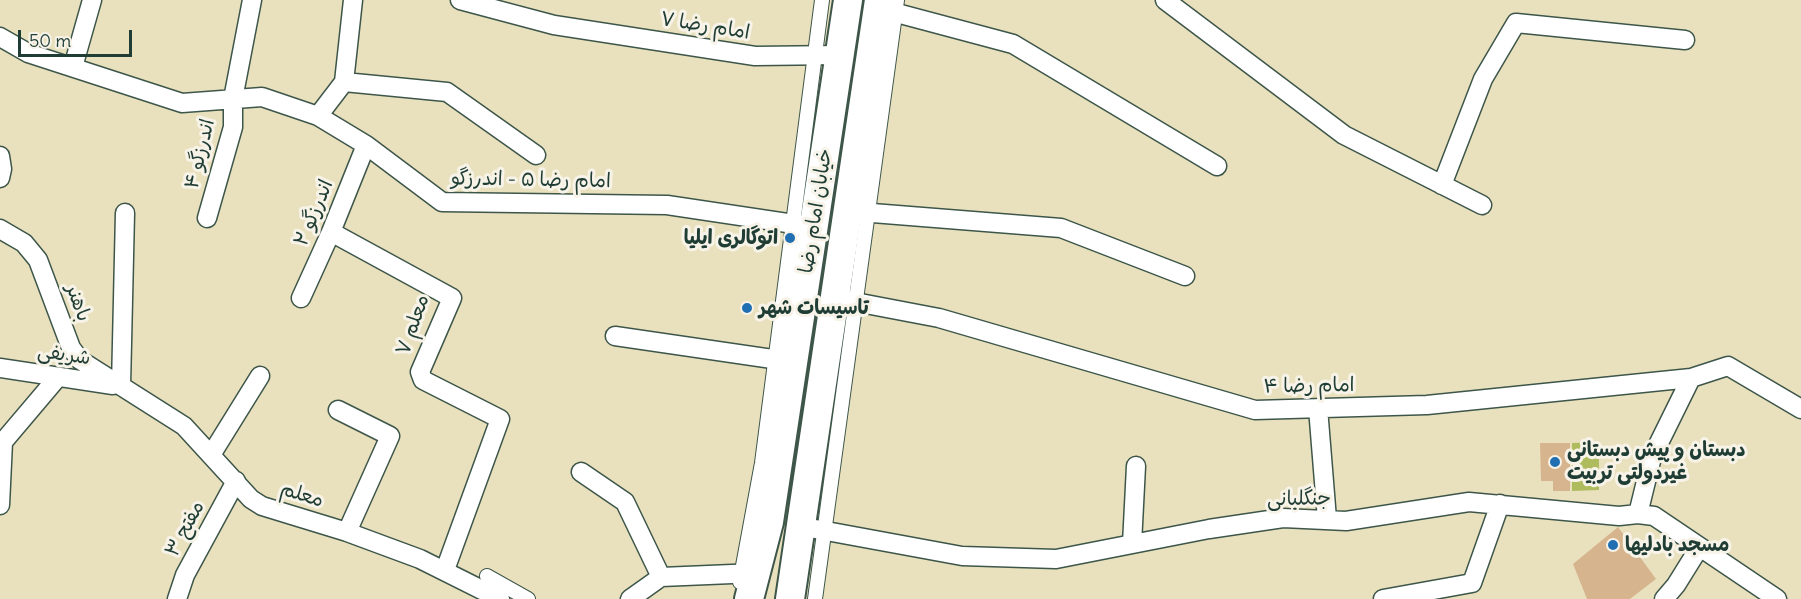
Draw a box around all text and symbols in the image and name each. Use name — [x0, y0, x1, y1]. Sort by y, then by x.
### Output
street label: امام رضا ۷ — [658, 7, 752, 45]
scale bar — [21, 18, 135, 56]
text: 50 m — [29, 29, 71, 52]
street label: اندرزگو ۴ — [180, 116, 220, 192]
street label: خیابان امام رضا — [794, 147, 838, 275]
street label: امام رضا ۵ - اندرزگو — [451, 167, 611, 193]
street label: اندرزگو ۲ — [289, 176, 339, 250]
place label: اتوگالری ایلیا — [684, 226, 778, 250]
marker: اتوگالری ایلیا — [783, 231, 797, 245]
street label: باهنر — [60, 281, 96, 325]
street label: معلم ۷ — [391, 291, 435, 359]
place label: تاسیسات شهر — [759, 296, 869, 320]
marker: تاسیسات شهر — [740, 301, 754, 315]
street label: شریفی — [36, 339, 92, 371]
street label: امام رضا ۴ — [1263, 373, 1355, 399]
place label: دبستان و پیش دبستانی غیردولتی تربیت — [1567, 438, 1746, 485]
marker: دبستان و پیش دبستانی غیردولتی تربیت — [1548, 455, 1562, 469]
street label: معلم — [277, 477, 327, 513]
street label: جنگلبانی — [1267, 486, 1331, 512]
street label: مفتح ۳ — [160, 497, 210, 561]
place label: مسجد بادلیها — [1625, 533, 1729, 557]
marker: مسجد بادلیها — [1606, 538, 1620, 552]

